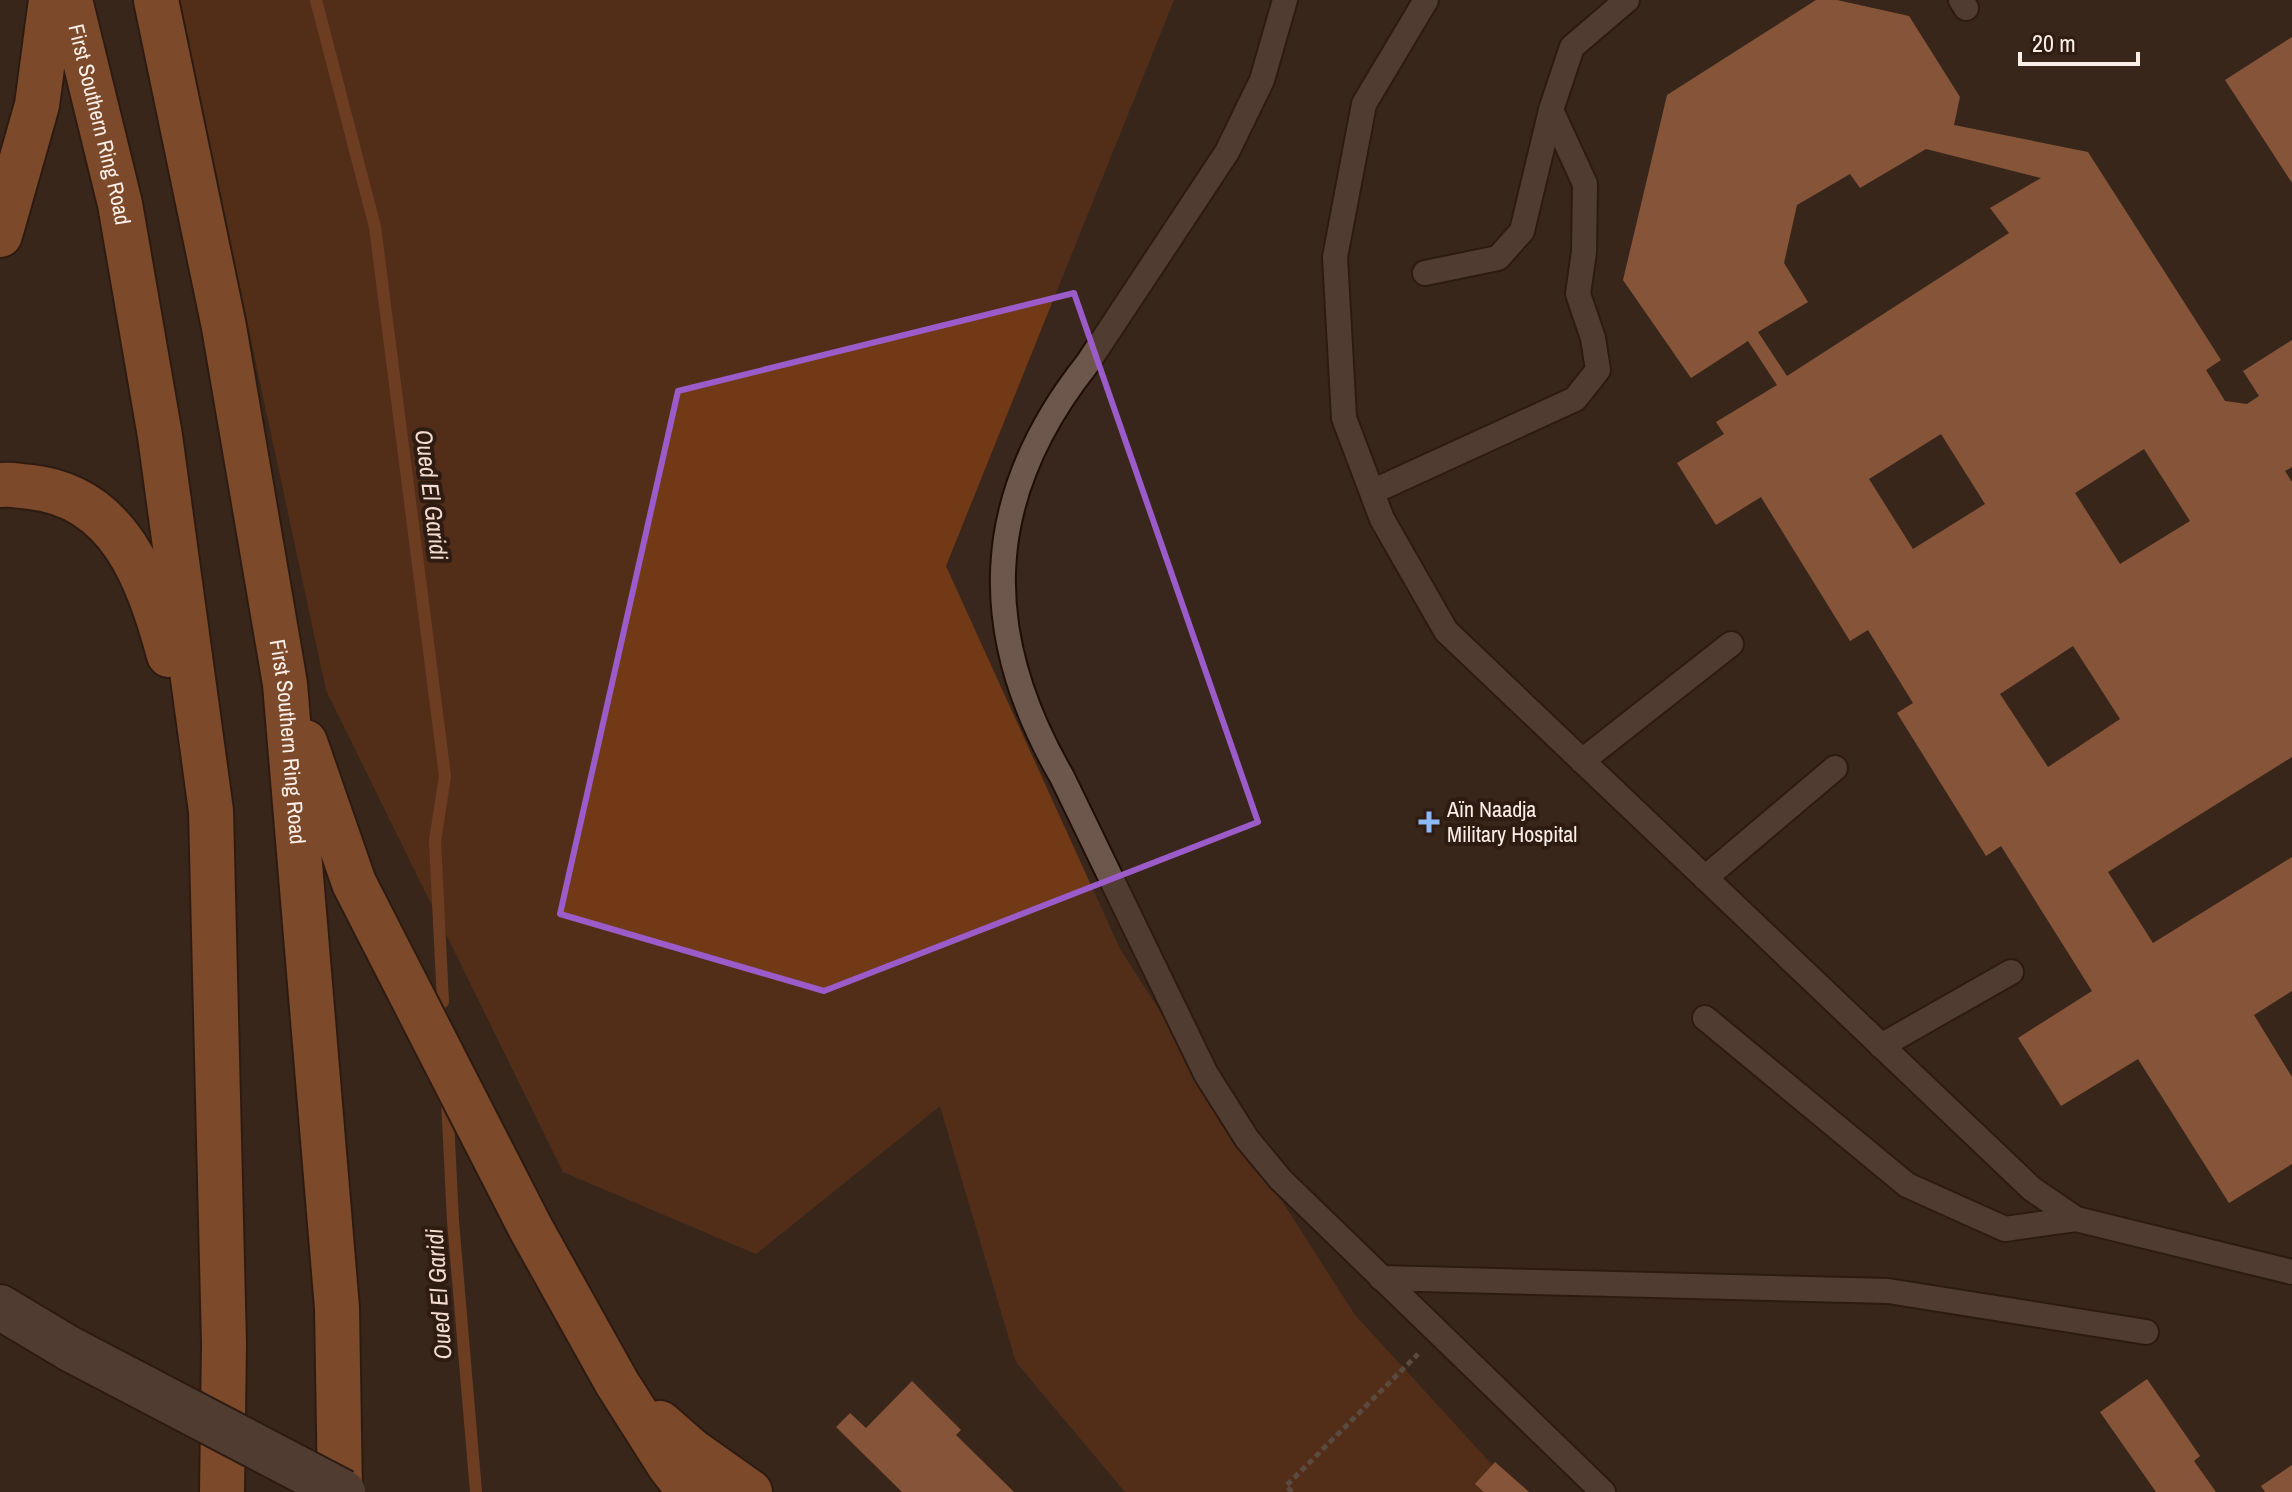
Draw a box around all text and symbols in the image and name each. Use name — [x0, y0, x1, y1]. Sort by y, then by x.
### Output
scale bar — [2020, 16, 2138, 66]
street label: First Southern Ring Road — [61, 21, 138, 227]
text: 20 m — [2032, 27, 2076, 59]
water label: Oued El Garidi — [408, 428, 456, 563]
street label: First Southern Ring Road — [263, 637, 313, 845]
place label: Aïn Naadja Military Hospital — [1446, 794, 1577, 849]
marker: Aïn Naadja Military Hospital — [1418, 811, 1440, 833]
water label: Oued El Garidi — [417, 1227, 459, 1361]

